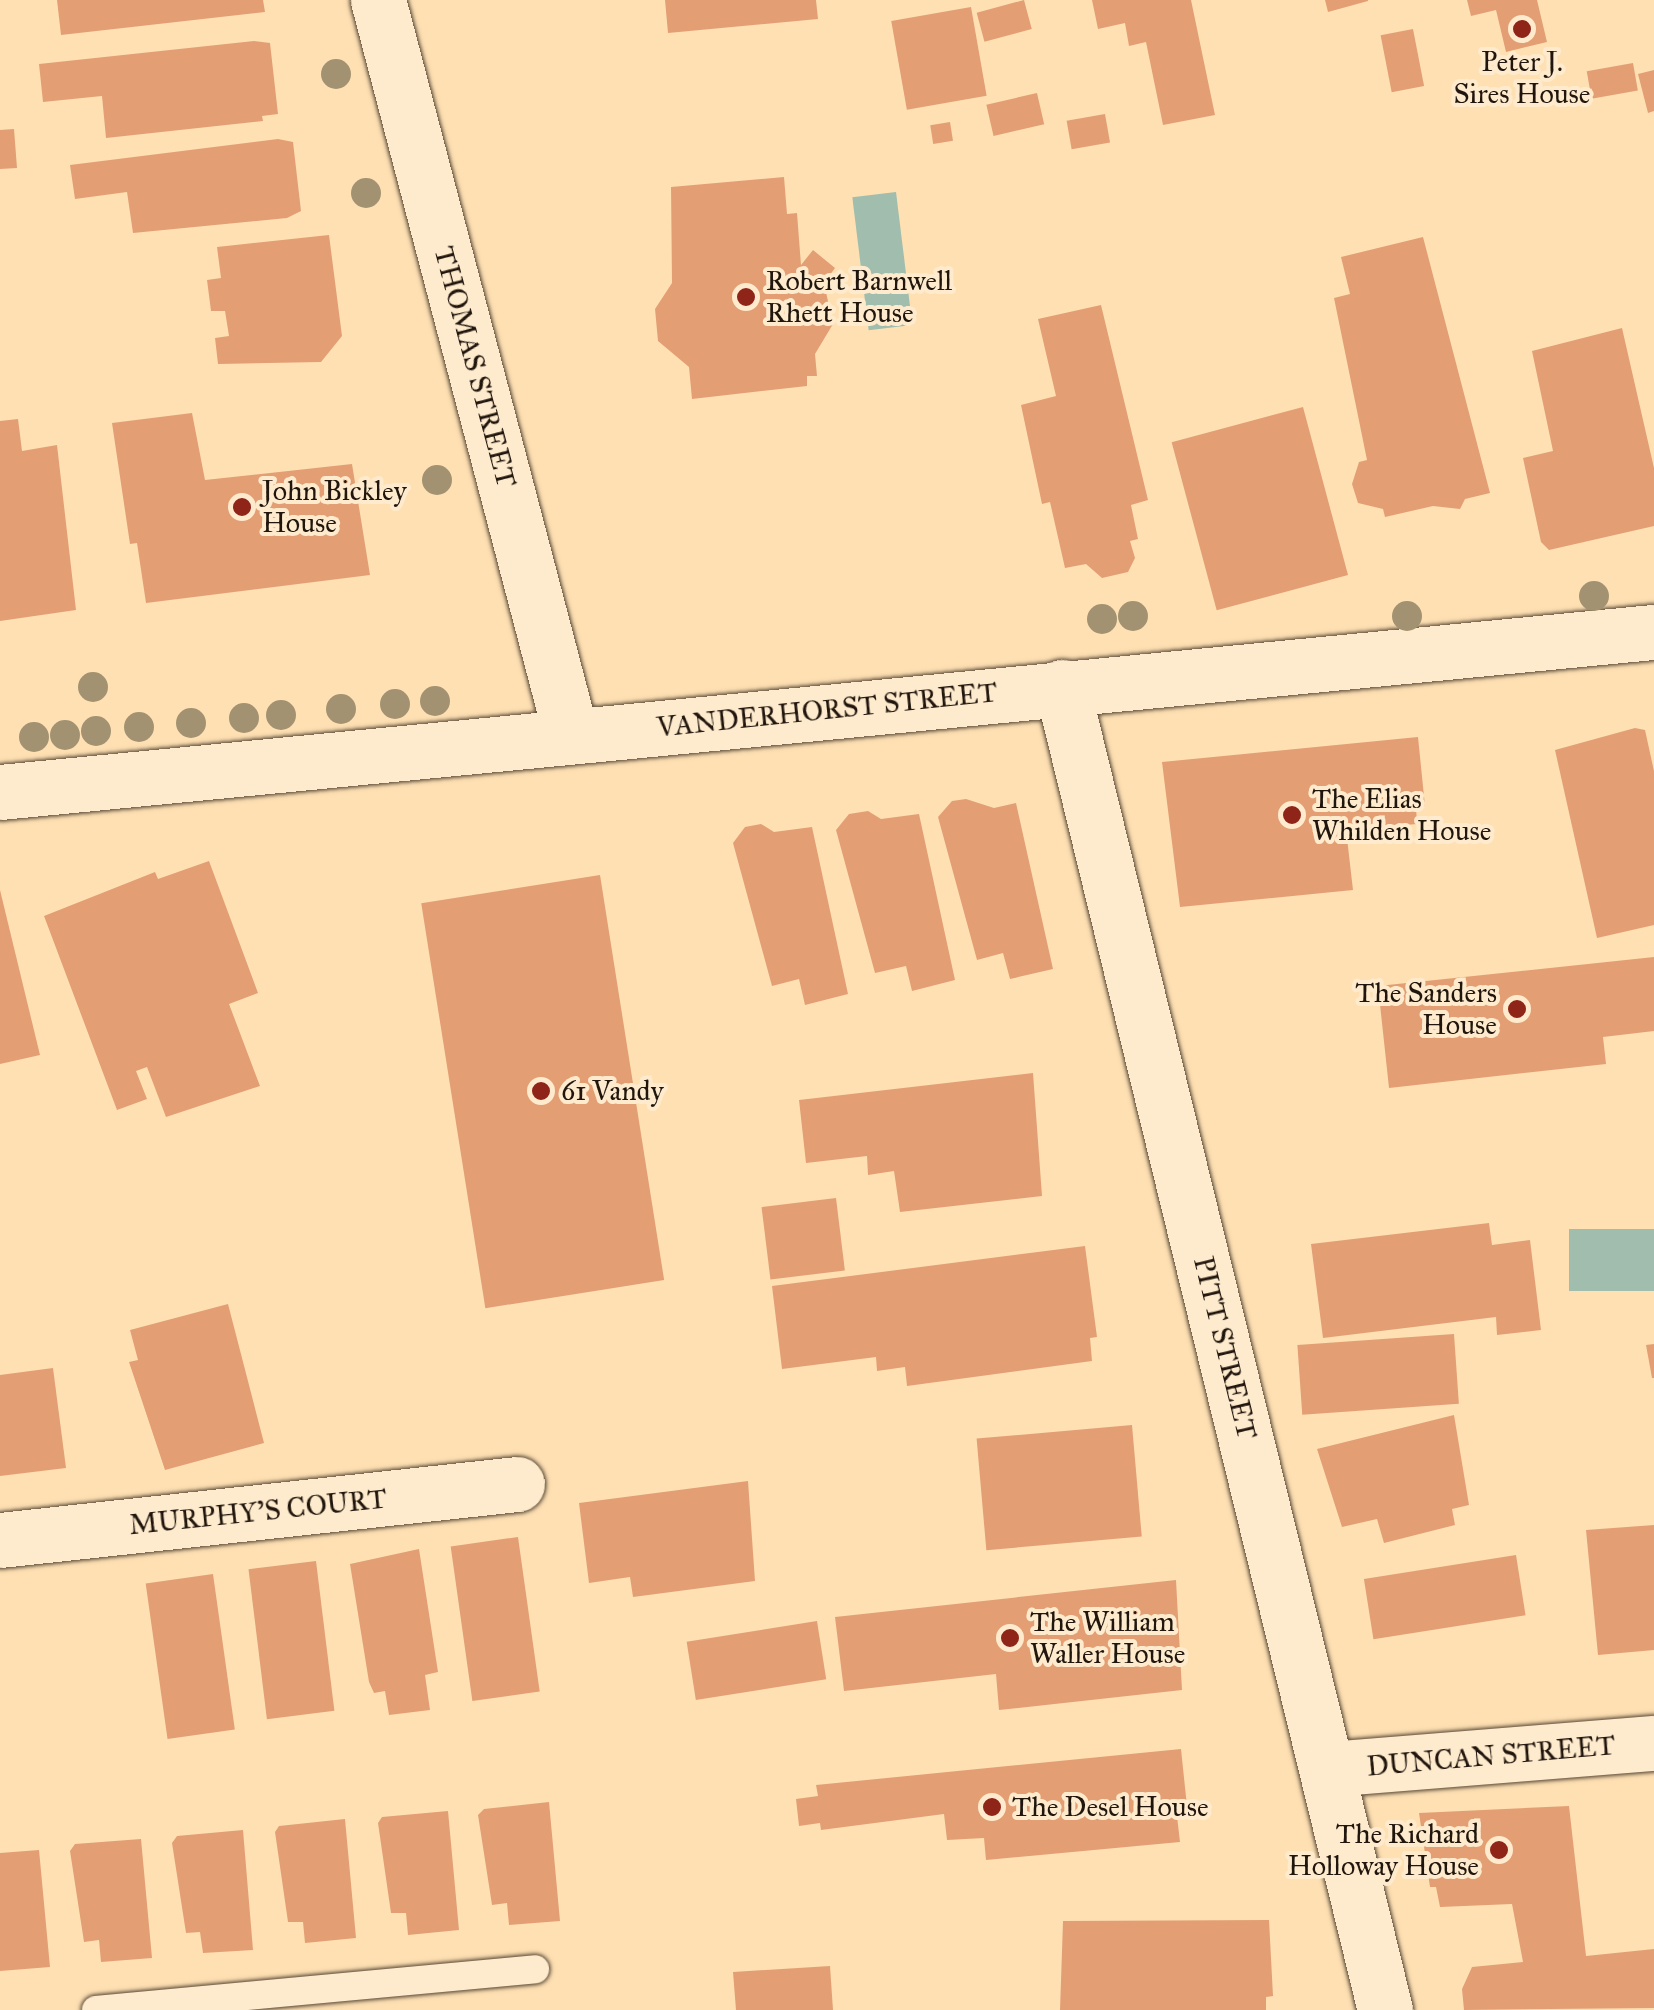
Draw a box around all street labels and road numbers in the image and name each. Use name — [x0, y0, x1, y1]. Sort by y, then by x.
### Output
street label: THOMAS STREET — [427, 243, 523, 491]
street label: VANDERHORST STREET — [655, 675, 999, 745]
street label: PITT STREET — [1186, 1253, 1264, 1443]
street label: MURPHY'S COURT — [127, 1482, 389, 1542]
street label: DUNCAN STREET — [1365, 1728, 1617, 1784]

